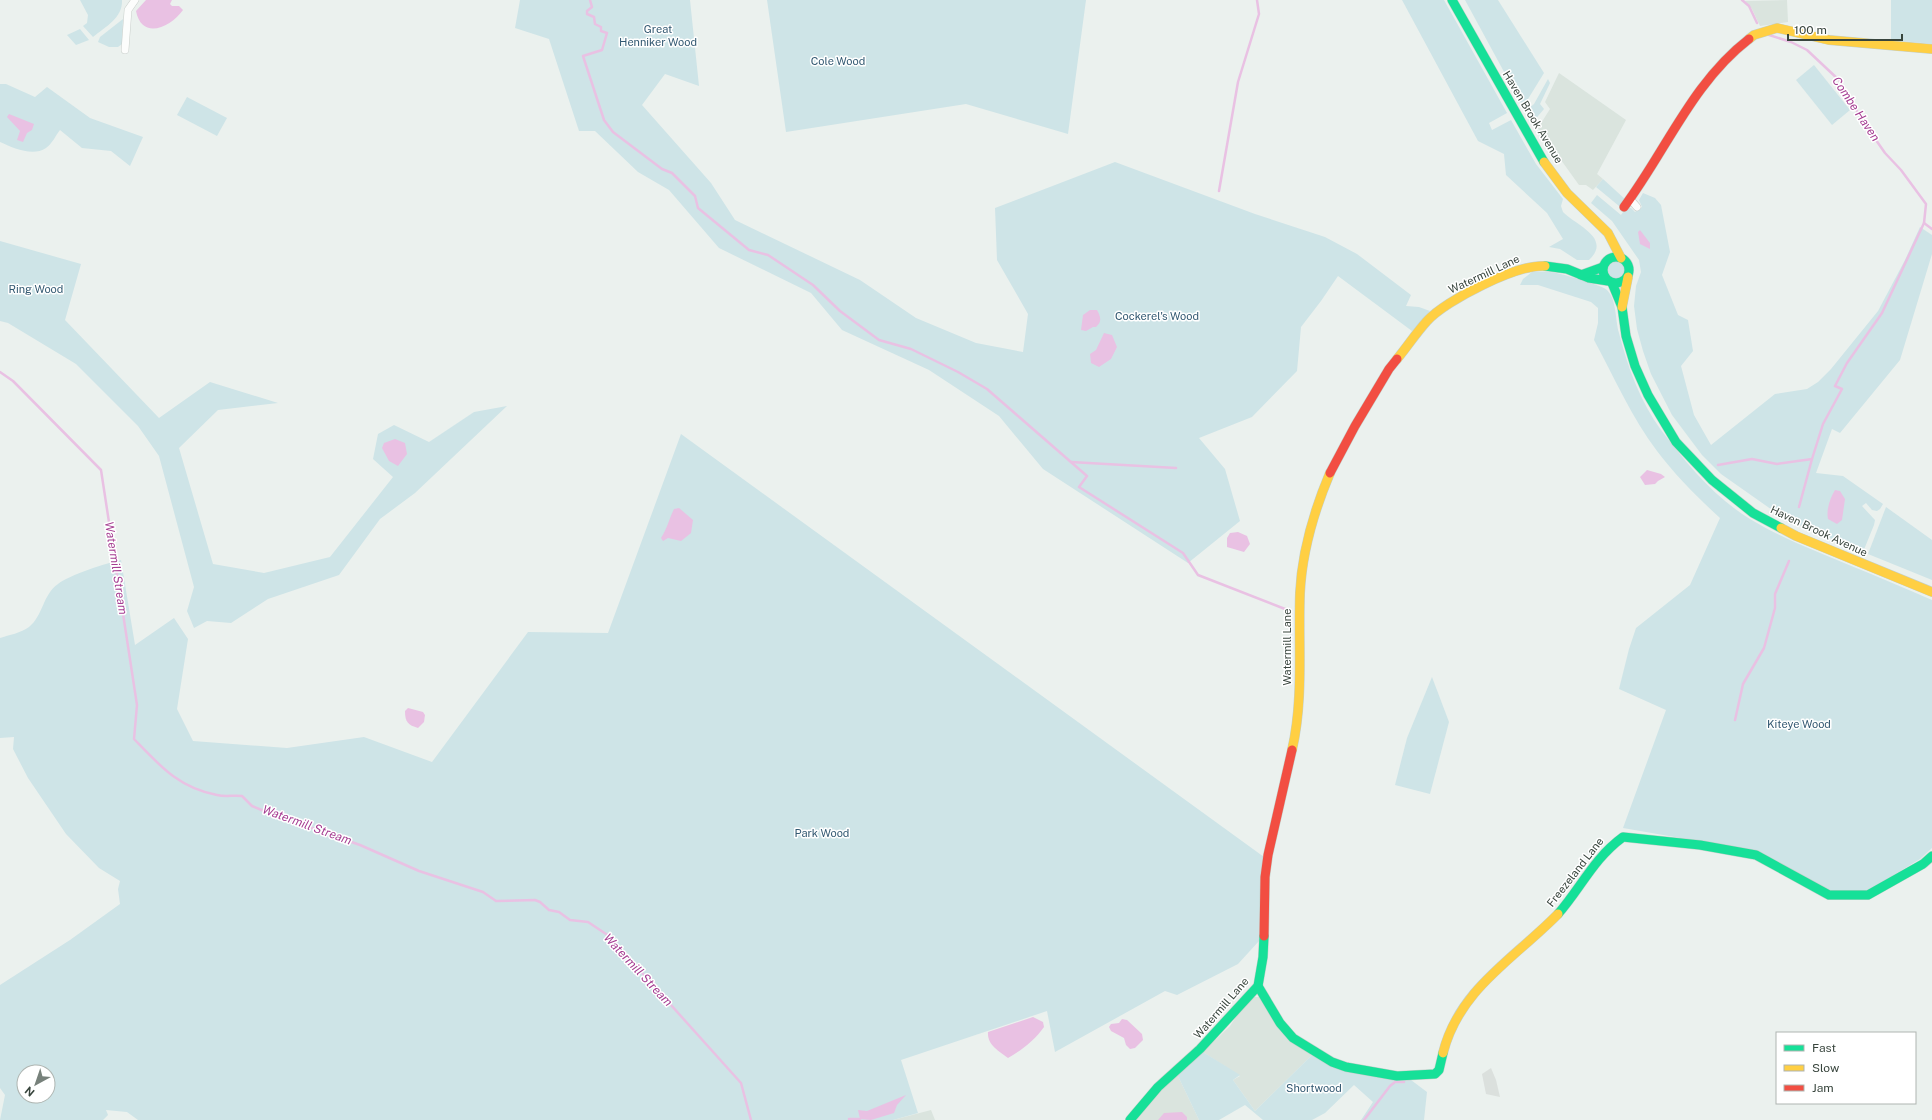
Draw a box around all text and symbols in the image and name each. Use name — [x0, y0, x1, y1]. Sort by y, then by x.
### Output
scale bar — [1788, 16, 1902, 42]
park label: Great Henniker Wood — [619, 23, 697, 48]
text: 100 m — [1794, 23, 1827, 37]
park label: Cole Wood — [811, 55, 865, 67]
street label: Haven Brook Avenue — [1501, 69, 1565, 165]
water label: Combe Haven — [1829, 74, 1883, 144]
street label: Watermill Lane — [1447, 252, 1521, 296]
park label: Ring Wood — [9, 283, 63, 295]
park label: Cockerel's Wood — [1115, 310, 1199, 322]
street label: Haven Brook Avenue — [1769, 503, 1869, 559]
water label: Watermill Stream — [102, 520, 130, 616]
street label: Watermill Lane — [1281, 609, 1293, 685]
park label: Kiteye Wood — [1767, 718, 1831, 730]
water label: Watermill Stream — [260, 802, 354, 848]
park label: Park Wood — [795, 827, 849, 839]
street label: Freezeland Lane — [1544, 835, 1606, 909]
water label: Watermill Stream — [601, 931, 675, 1009]
street label: Watermill Lane — [1191, 975, 1251, 1041]
legend — [1776, 1032, 1916, 1104]
text: Fast — [1812, 1041, 1837, 1055]
text: Slow — [1812, 1061, 1840, 1075]
north arrow — [16, 1064, 56, 1104]
text: Jam — [1812, 1081, 1834, 1095]
park label: Shortwood — [1286, 1082, 1342, 1094]
text: N — [22, 1084, 37, 1099]

